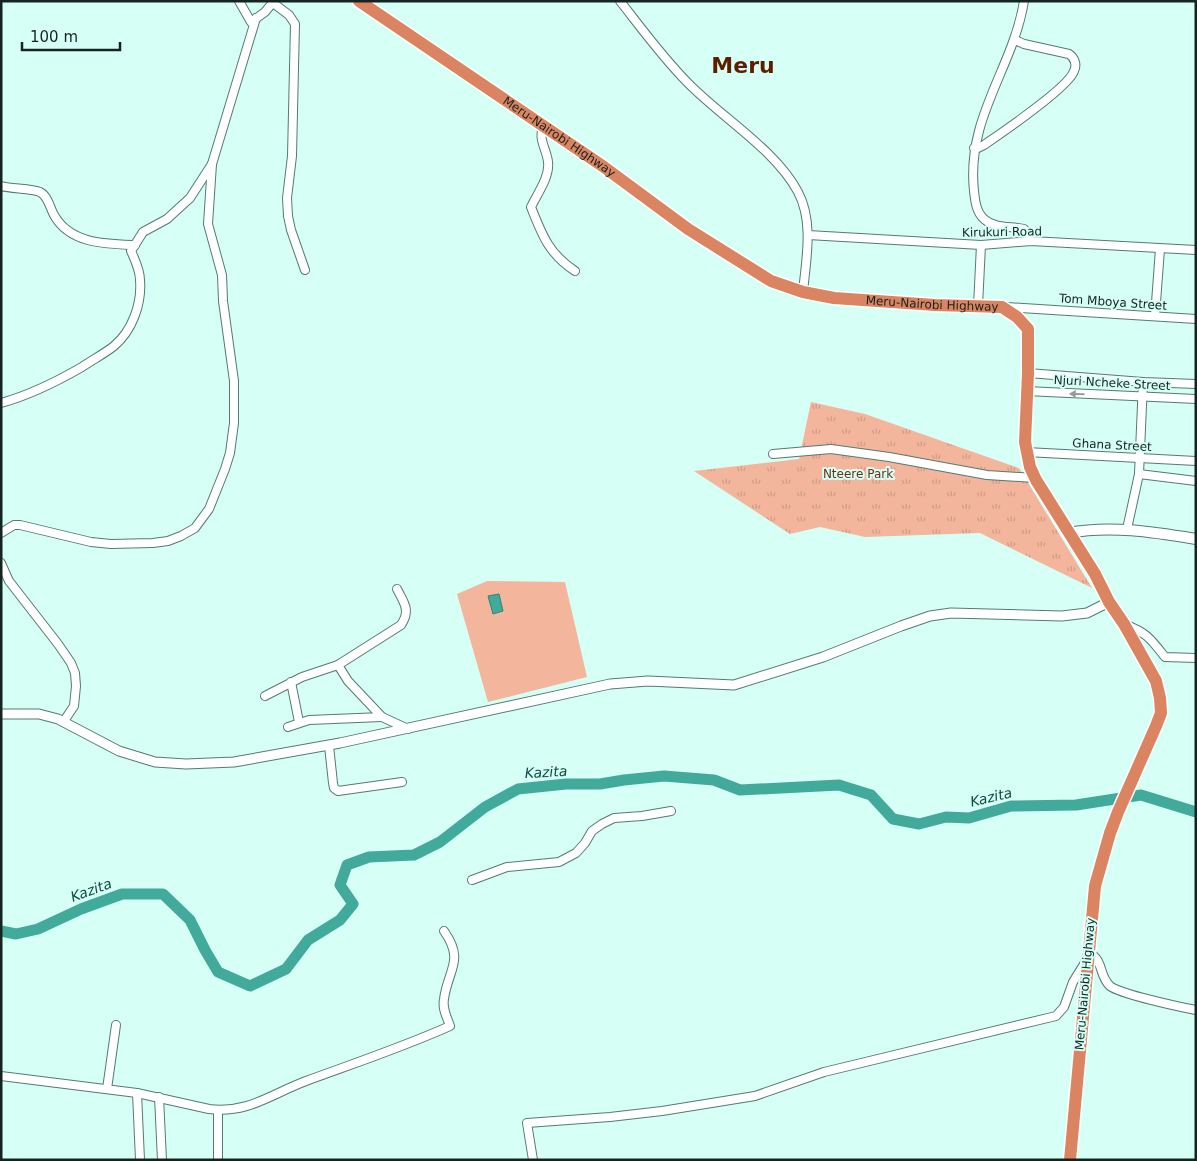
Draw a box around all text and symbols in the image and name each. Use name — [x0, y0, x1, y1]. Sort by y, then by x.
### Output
scale bar — [22, 20, 120, 52]
text: 100 m — [30, 28, 78, 46]
district label: Meru — [711, 53, 775, 78]
street label: Meru-Nairobi Highway — [500, 94, 618, 180]
street label: Kirukuri Road — [962, 224, 1042, 240]
street label: Tom Mboya Street — [1058, 291, 1168, 313]
street label: Meru-Nairobi Highway — [865, 293, 999, 314]
street label: Njuri Ncheke Street — [1053, 373, 1171, 393]
one-way arrow — [1069, 389, 1085, 397]
street label: Ghana Street — [1072, 436, 1152, 454]
park label: Nteere Park — [823, 467, 893, 481]
water label: Kazita — [524, 763, 568, 781]
water label: Kazita — [968, 784, 1014, 810]
water label: Kazita — [68, 875, 114, 905]
street label: Meru-Nairobi Highway — [1072, 917, 1098, 1051]

